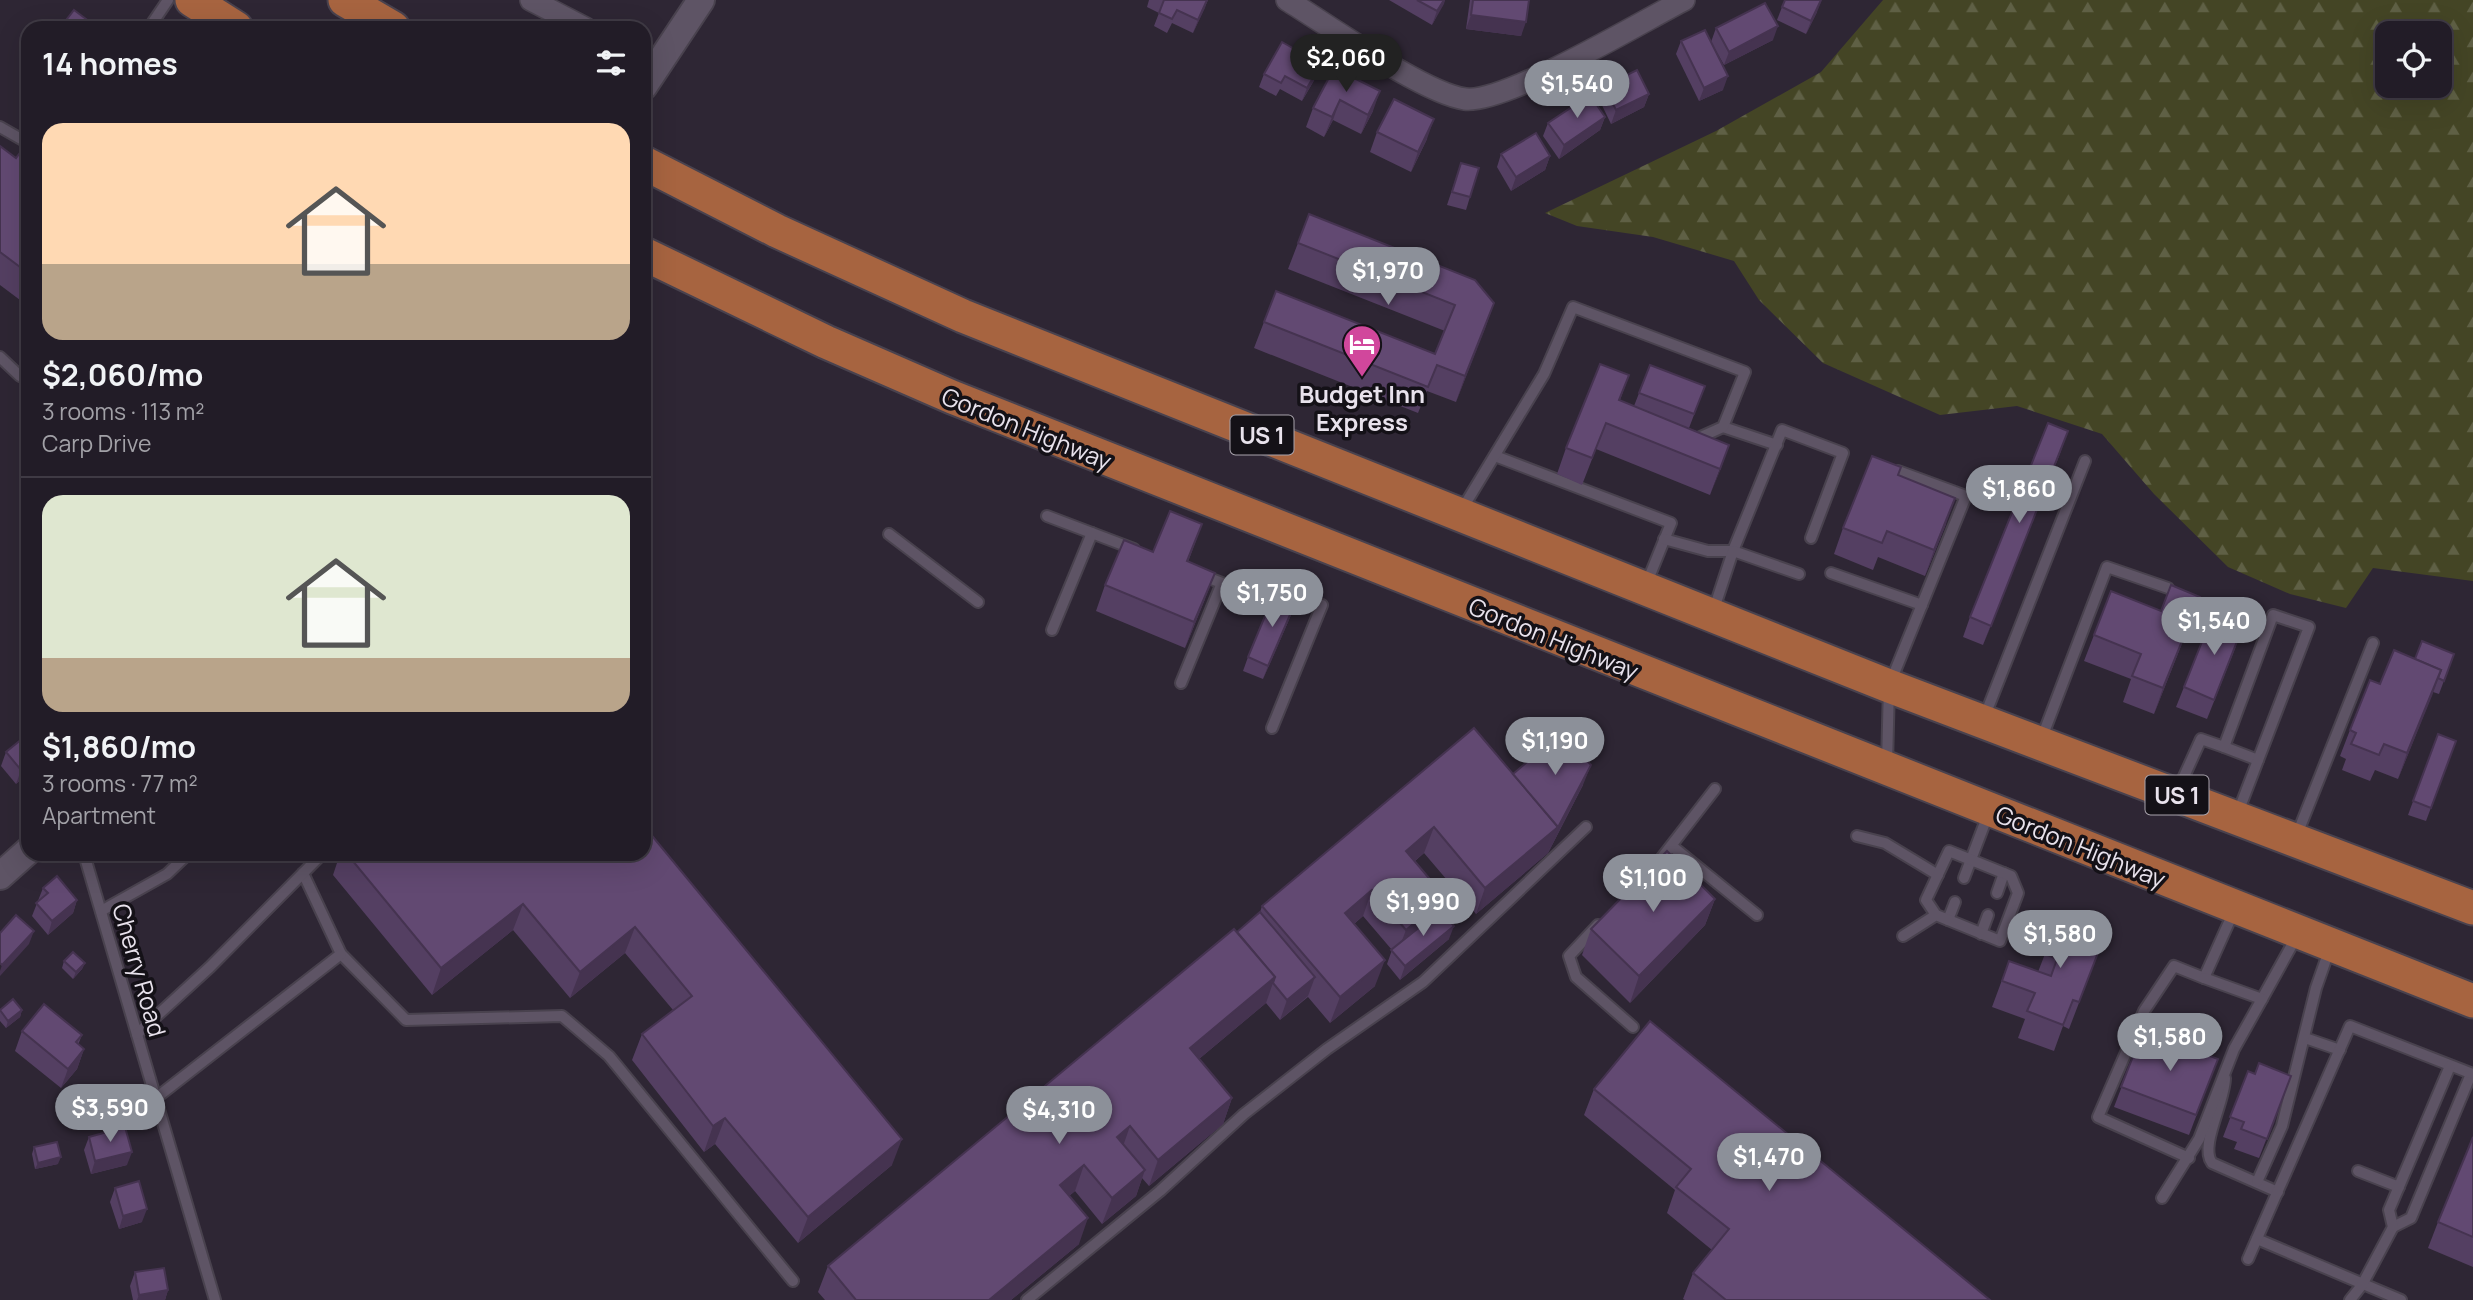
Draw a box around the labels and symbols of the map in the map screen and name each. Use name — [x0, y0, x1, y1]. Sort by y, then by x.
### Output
pin: $2,060 — [1289, 34, 1403, 94]
pin: $1,540 — [1520, 60, 1634, 120]
pin: $1,970 — [1331, 247, 1445, 307]
hotel icon: Budget Inn Express — [1341, 323, 1383, 378]
place label: Budget Inn Express — [1299, 377, 1425, 438]
street label: Gordon Highway — [937, 379, 1117, 477]
road number: US 1 — [1230, 416, 1294, 454]
pin: $1,860 — [1962, 466, 2076, 525]
pin: $1,750 — [1215, 570, 1329, 629]
street label: Gordon Highway — [1464, 589, 1644, 687]
pin: $1,540 — [2157, 598, 2271, 657]
pin: $1,190 — [1498, 718, 1612, 777]
road number: US 1 — [2146, 776, 2208, 814]
street label: Gordon Highway — [1991, 797, 2171, 895]
pin: $1,100 — [1596, 855, 1710, 914]
pin: $1,990 — [1366, 878, 1480, 938]
street label: Cherry Road — [105, 900, 175, 1040]
pin: $1,580 — [2003, 911, 2117, 970]
pin: $1,580 — [2113, 1014, 2227, 1073]
pin: $3,590 — [53, 1084, 167, 1144]
pin: $4,310 — [1002, 1086, 1116, 1146]
pin: $1,470 — [1712, 1134, 1826, 1193]

